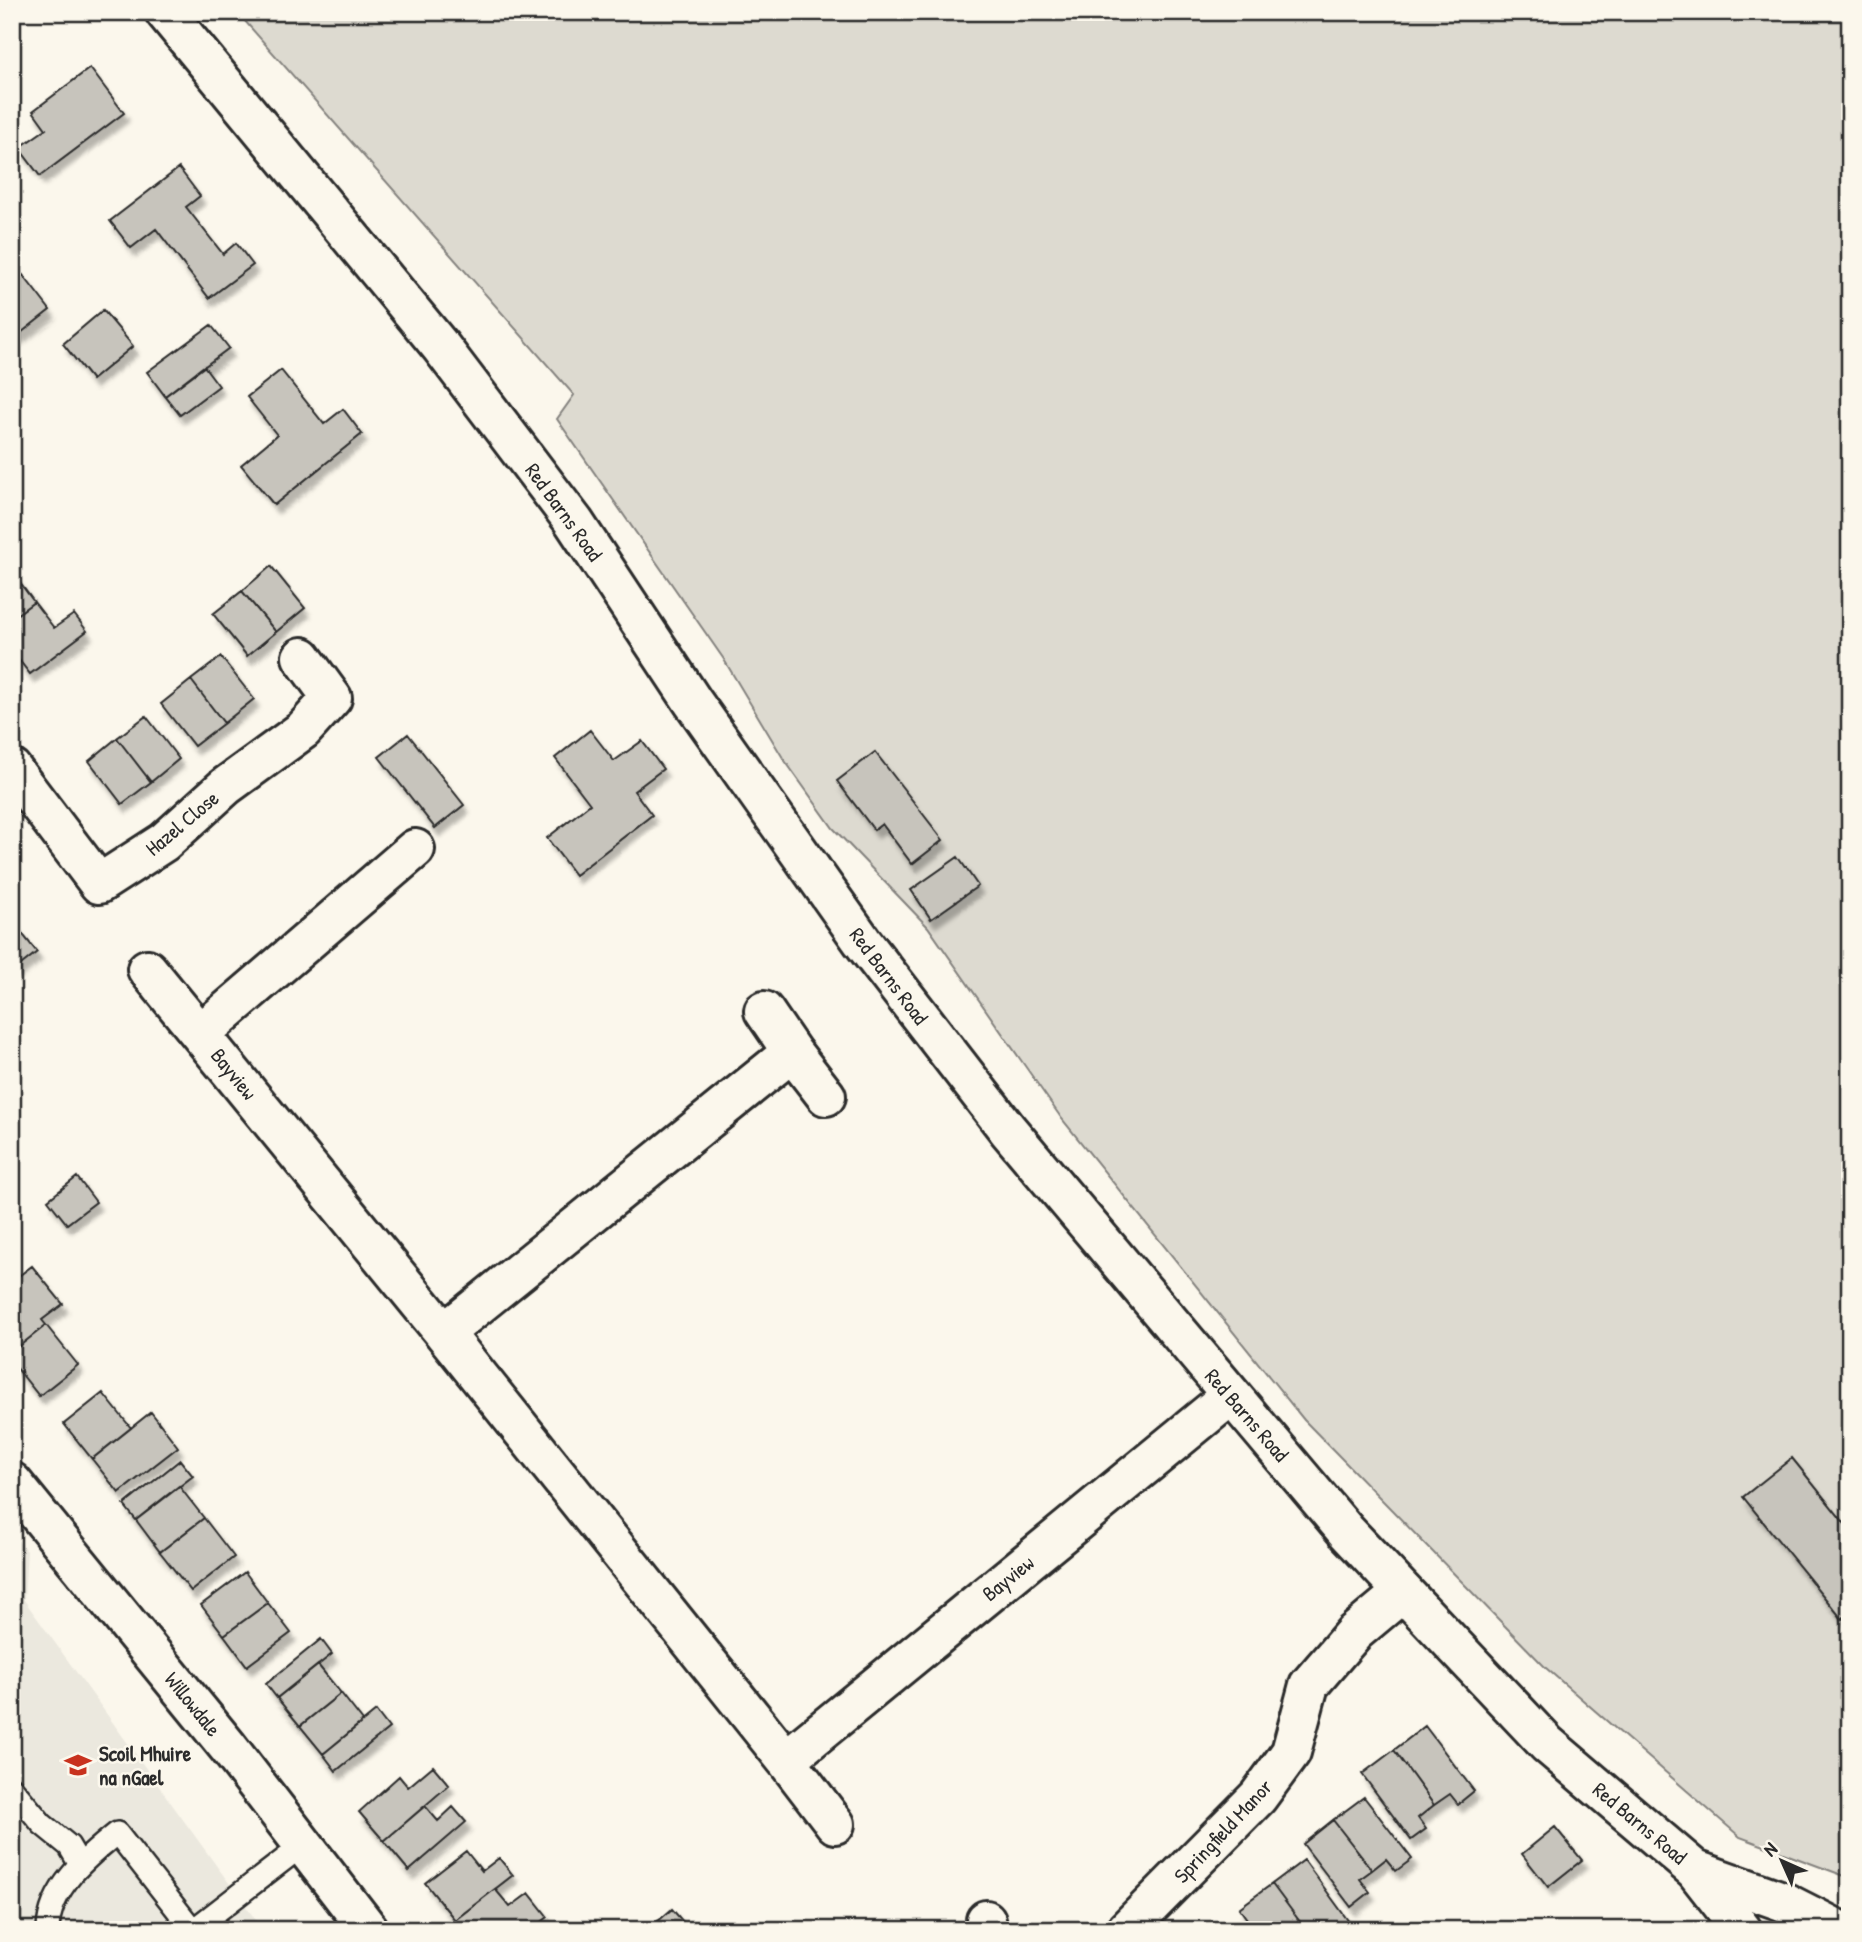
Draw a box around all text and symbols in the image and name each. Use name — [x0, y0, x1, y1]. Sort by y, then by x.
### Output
street label: Red Barns Road — [519, 457, 609, 567]
street label: Hazel Close — [139, 784, 225, 862]
street label: Red Barns Road — [843, 921, 935, 1031]
street label: Bayview — [204, 1042, 264, 1106]
street label: Red Barns Road — [1198, 1362, 1296, 1468]
street label: Bayview — [976, 1548, 1040, 1608]
street label: Willowdale — [158, 1666, 228, 1742]
place label: Scoil Mhuire na nGael — [99, 1739, 192, 1792]
school or university icon: Scoil Mhuire na nGael — [63, 1750, 93, 1780]
street label: Springfield Manor — [1167, 1773, 1279, 1889]
street label: Red Barns Road — [1587, 1775, 1693, 1871]
north arrow — [1746, 1826, 1816, 1896]
text: N — [1757, 1836, 1783, 1862]

